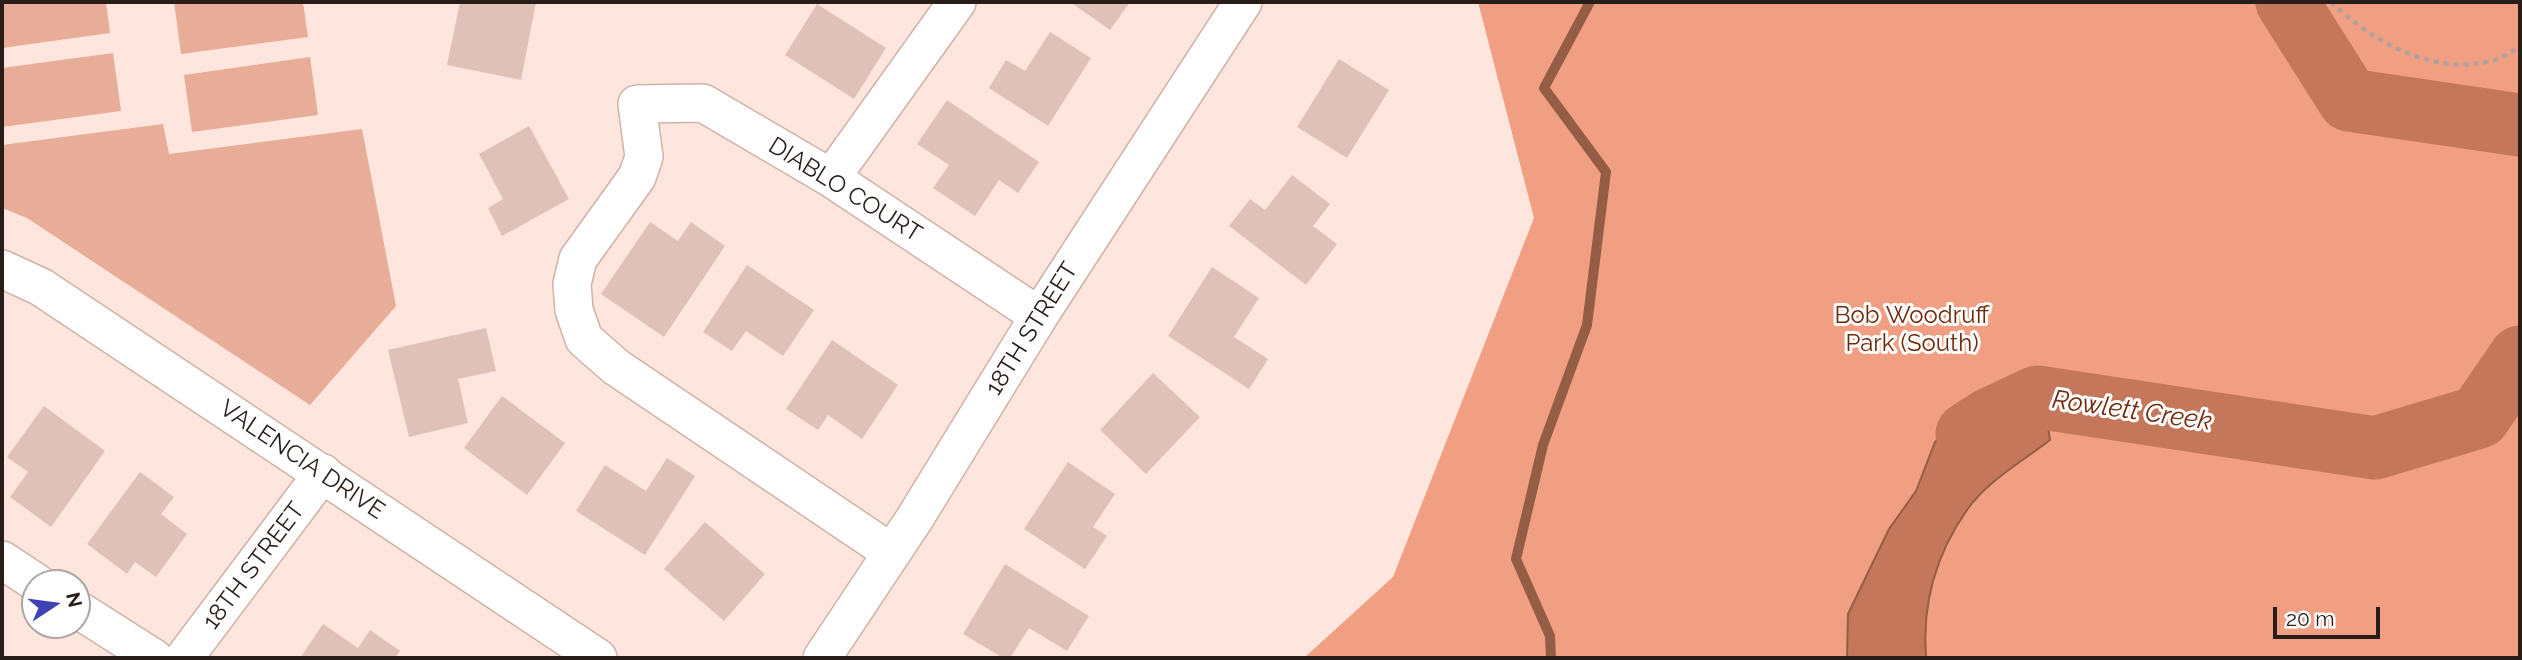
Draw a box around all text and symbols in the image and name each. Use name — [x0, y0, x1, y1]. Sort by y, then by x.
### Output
street label: DIABLO COURT — [763, 131, 927, 249]
street label: 18TH STREET — [980, 257, 1084, 401]
park label: Bob Woodruff Park (South) — [1835, 302, 1989, 358]
water label: Rowlett Creek — [2050, 384, 2214, 438]
street label: VALENCIA DRIVE — [214, 394, 390, 526]
street label: 18TH STREET — [197, 497, 311, 635]
north arrow — [21, 569, 91, 639]
text: N — [62, 590, 87, 609]
scale bar — [2277, 594, 2384, 638]
text: 20 m — [2286, 606, 2334, 631]

